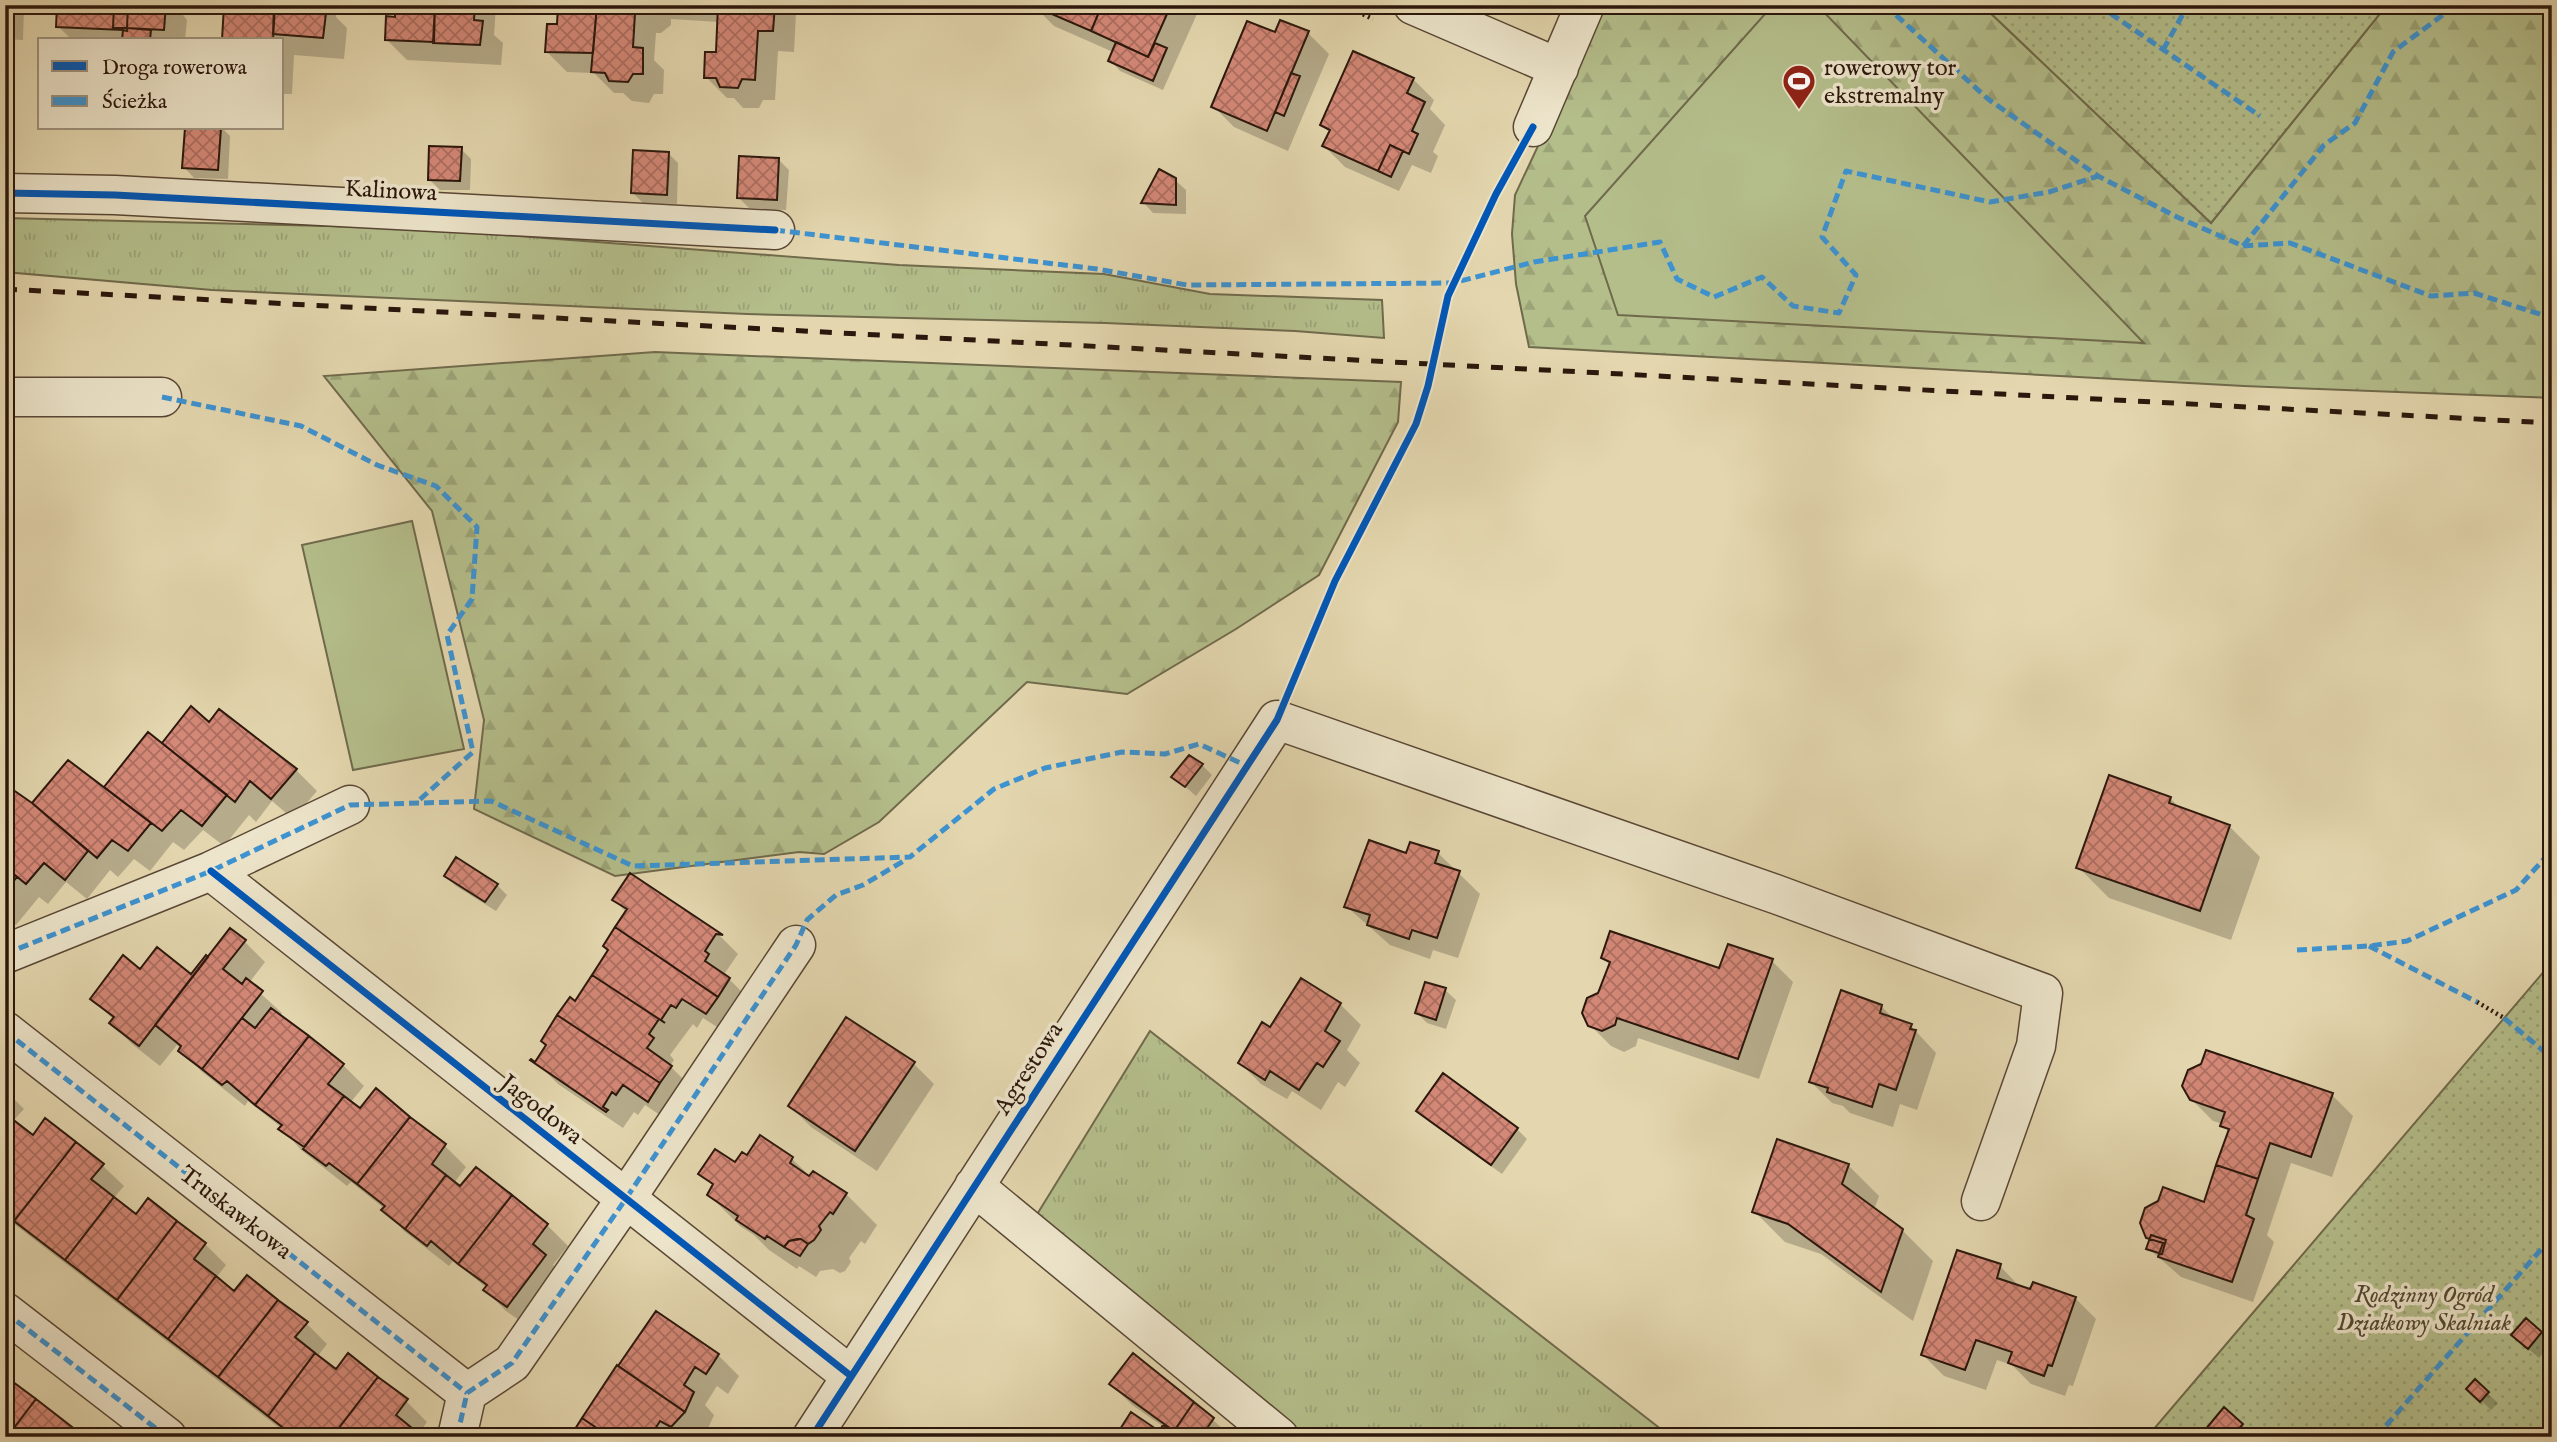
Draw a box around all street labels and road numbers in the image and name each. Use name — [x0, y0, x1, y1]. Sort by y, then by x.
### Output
street label: Kalinowa — [344, 174, 438, 209]
street label: Agrestowa — [987, 1016, 1071, 1122]
street label: Jagodowa — [491, 1066, 589, 1153]
street label: Truskawkowa — [172, 1159, 298, 1267]

